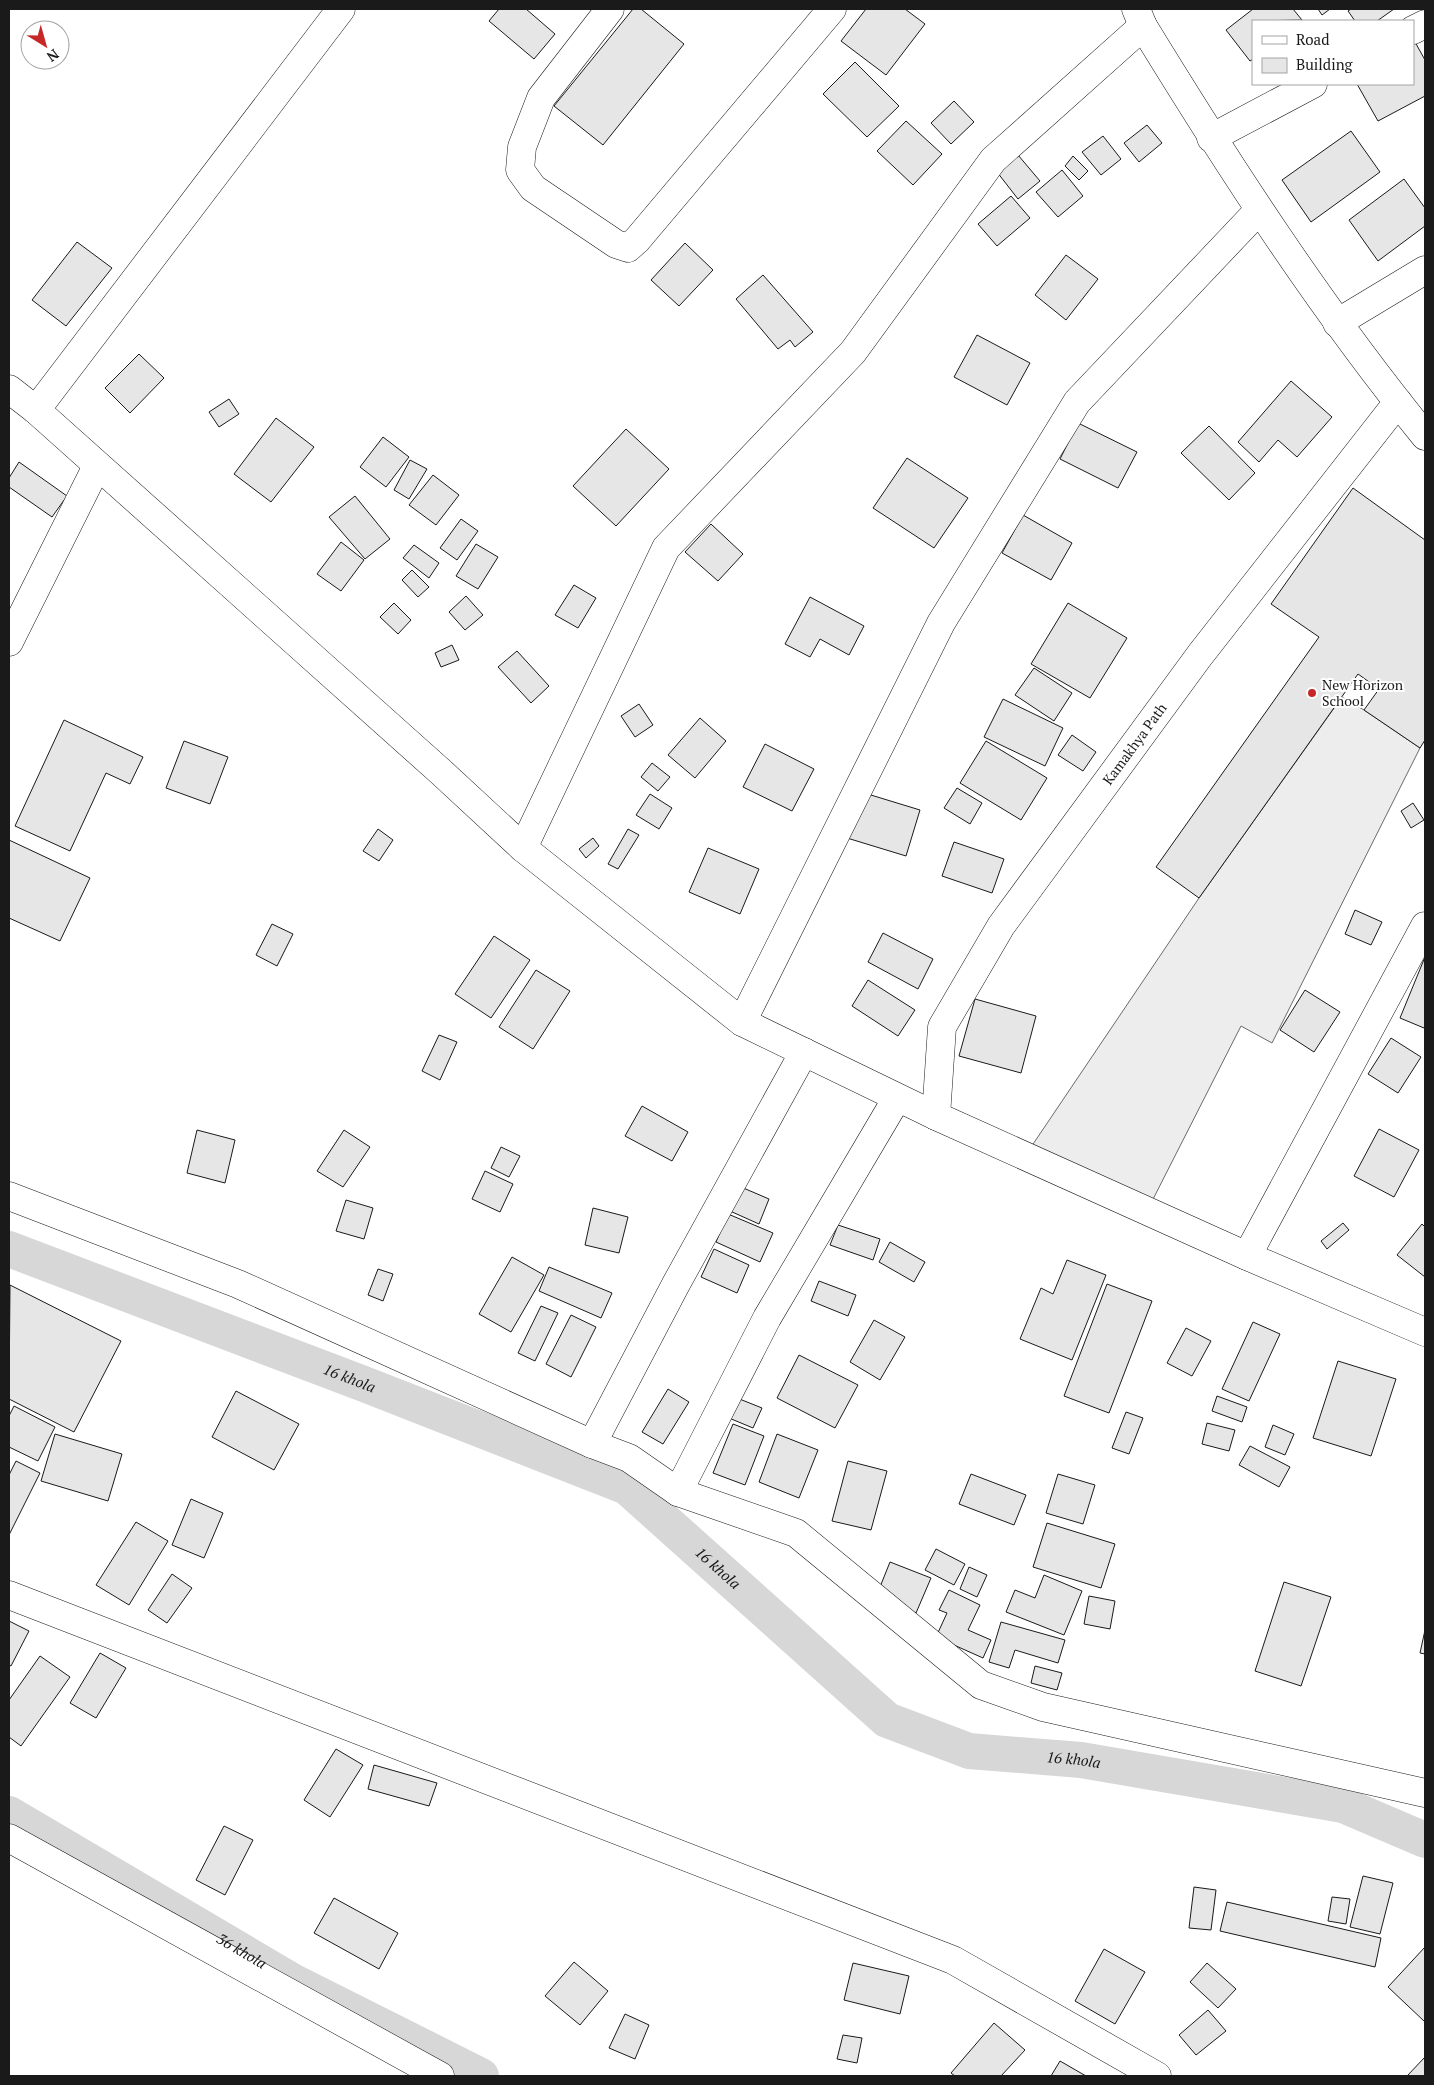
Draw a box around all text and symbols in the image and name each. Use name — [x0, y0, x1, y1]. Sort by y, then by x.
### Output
north arrow — [20, 20, 70, 70]
legend — [1252, 20, 1414, 85]
text: Road — [1296, 29, 1329, 49]
text: N — [43, 45, 63, 67]
text: Building — [1296, 54, 1354, 74]
place label: New Horizon School — [1322, 675, 1404, 710]
marker: New Horizon School — [1306, 687, 1318, 699]
street label: Kamakhya Path — [1098, 699, 1171, 788]
water label: 16 khola — [321, 1358, 379, 1397]
water label: 16 khola — [691, 1542, 745, 1593]
water label: 16 khola — [1046, 1746, 1102, 1772]
water label: 36 khola — [213, 1928, 271, 1973]

